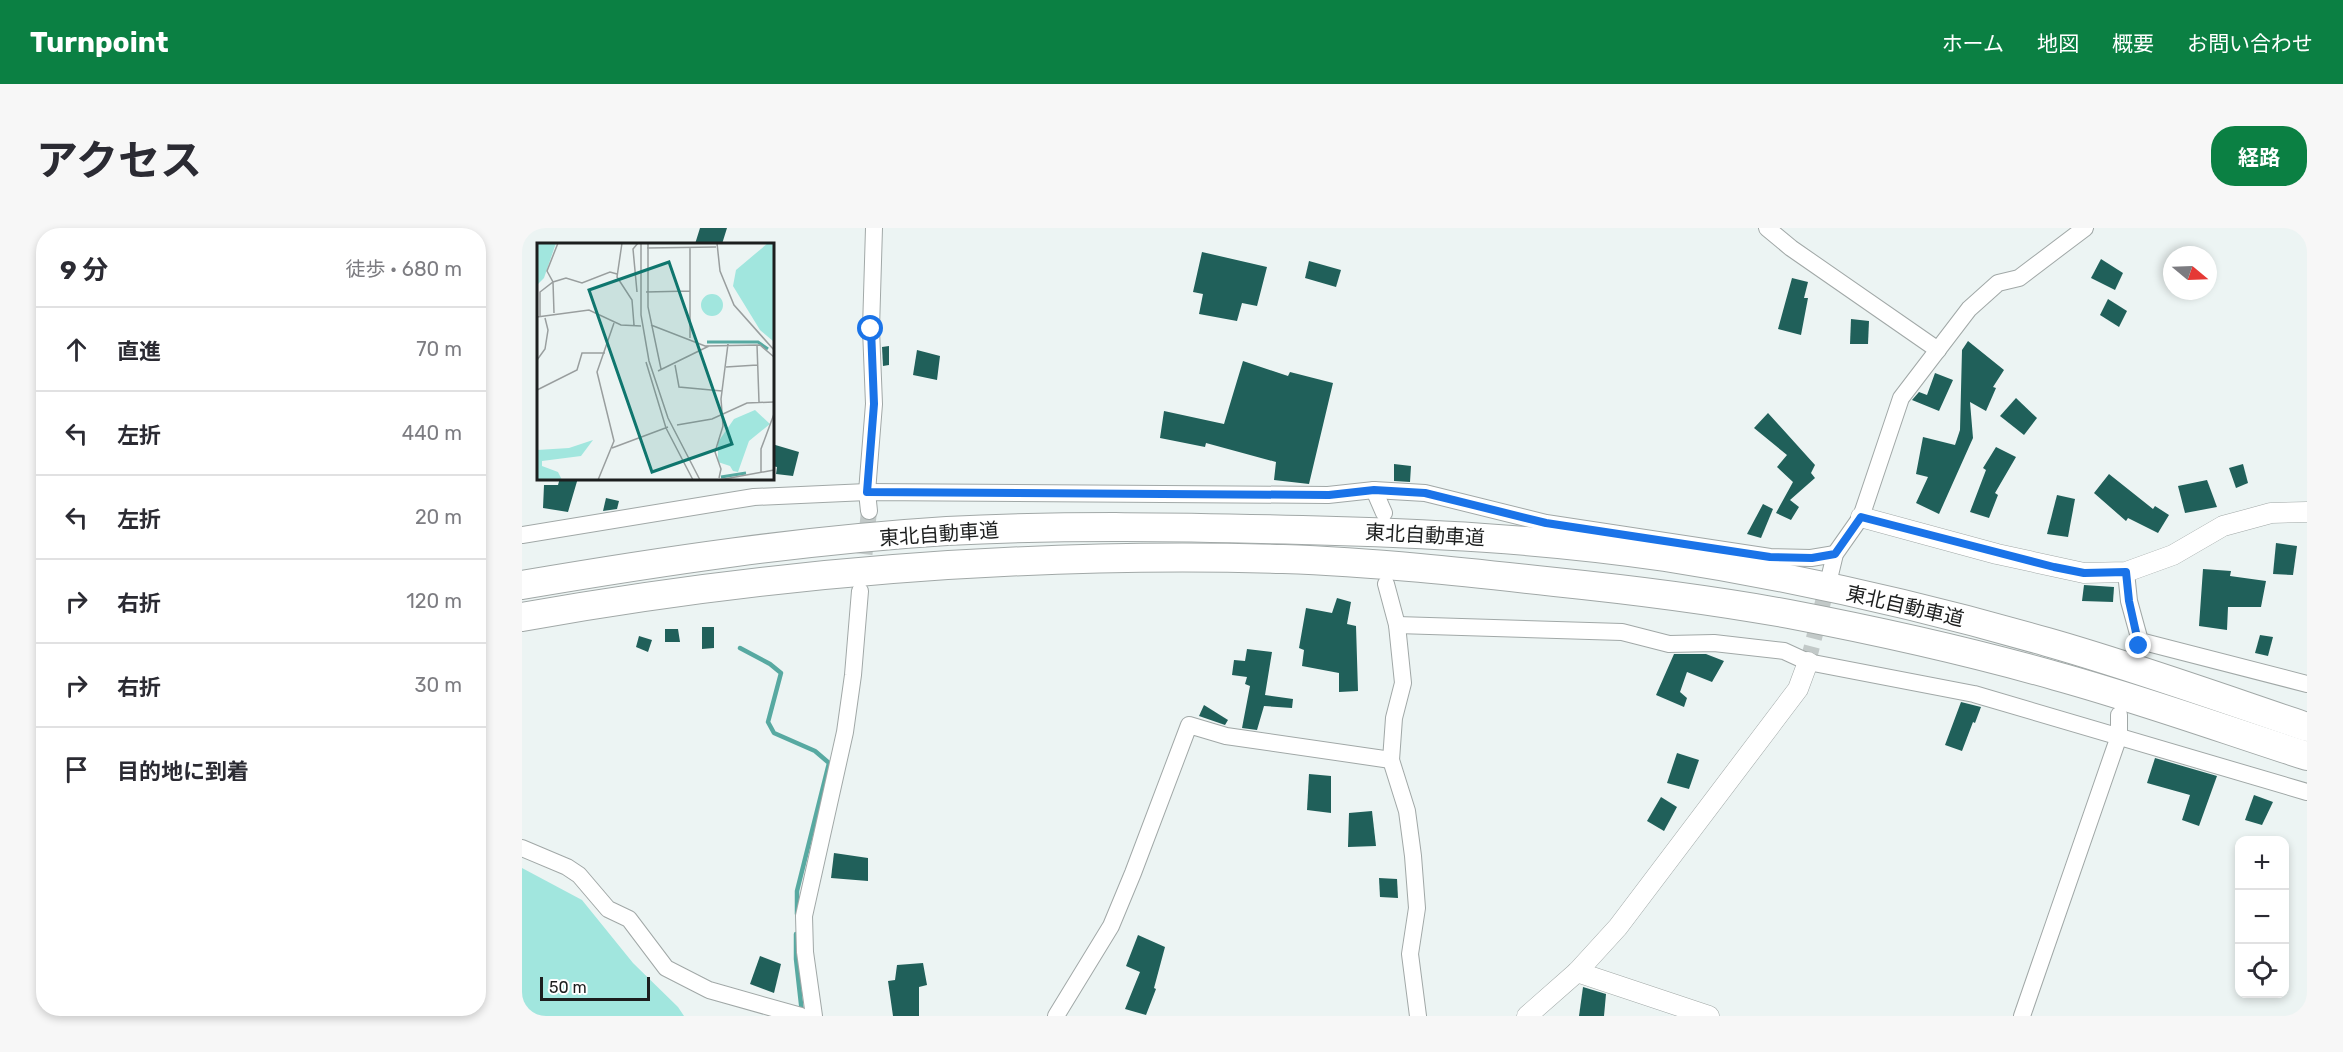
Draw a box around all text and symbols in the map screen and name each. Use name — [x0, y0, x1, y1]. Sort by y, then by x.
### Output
text: Turnpoint — [30, 26, 169, 59]
text: ホーム — [1942, 31, 2004, 56]
text: 地図 — [2037, 31, 2079, 56]
text: 概要 — [2112, 31, 2154, 56]
text: お問い合わせ — [2187, 31, 2313, 56]
button: 経路 — [2211, 126, 2307, 186]
text: アクセス — [36, 136, 202, 186]
inset map — [537, 243, 774, 480]
north arrow — [2163, 246, 2217, 300]
text: 9 分 — [60, 255, 108, 286]
text: 徒歩 · 680 m — [345, 257, 462, 281]
route start — [857, 315, 883, 341]
icon: ahead — [60, 333, 93, 366]
text: 70 m — [416, 337, 462, 361]
text: 直進 — [117, 338, 161, 365]
icon: left — [60, 417, 93, 450]
text: 440 m — [402, 421, 462, 445]
text: 左折 — [117, 422, 161, 449]
icon: left — [60, 501, 93, 534]
text: 20 m — [415, 505, 462, 529]
text: 左折 — [117, 506, 161, 533]
street label: 東北自動車道 — [878, 518, 1000, 550]
street label: 東北自動車道 — [1364, 520, 1486, 550]
street label: 東北自動車道 — [1844, 581, 1966, 631]
icon: right — [60, 585, 93, 618]
text: 120 m — [406, 589, 462, 613]
text: 右折 — [117, 590, 161, 617]
route end — [2125, 632, 2151, 658]
icon: right — [60, 669, 93, 702]
text: 30 m — [415, 673, 462, 697]
text: 右折 — [117, 674, 161, 701]
icon: arrive — [60, 753, 93, 786]
text: 目的地に到着 — [117, 758, 249, 785]
map controls — [2235, 836, 2289, 998]
button: + — [2235, 836, 2289, 890]
button: − — [2235, 890, 2289, 944]
button: locate — [2235, 944, 2289, 998]
scale bar — [540, 974, 650, 1002]
text: 50 m — [549, 978, 587, 997]

